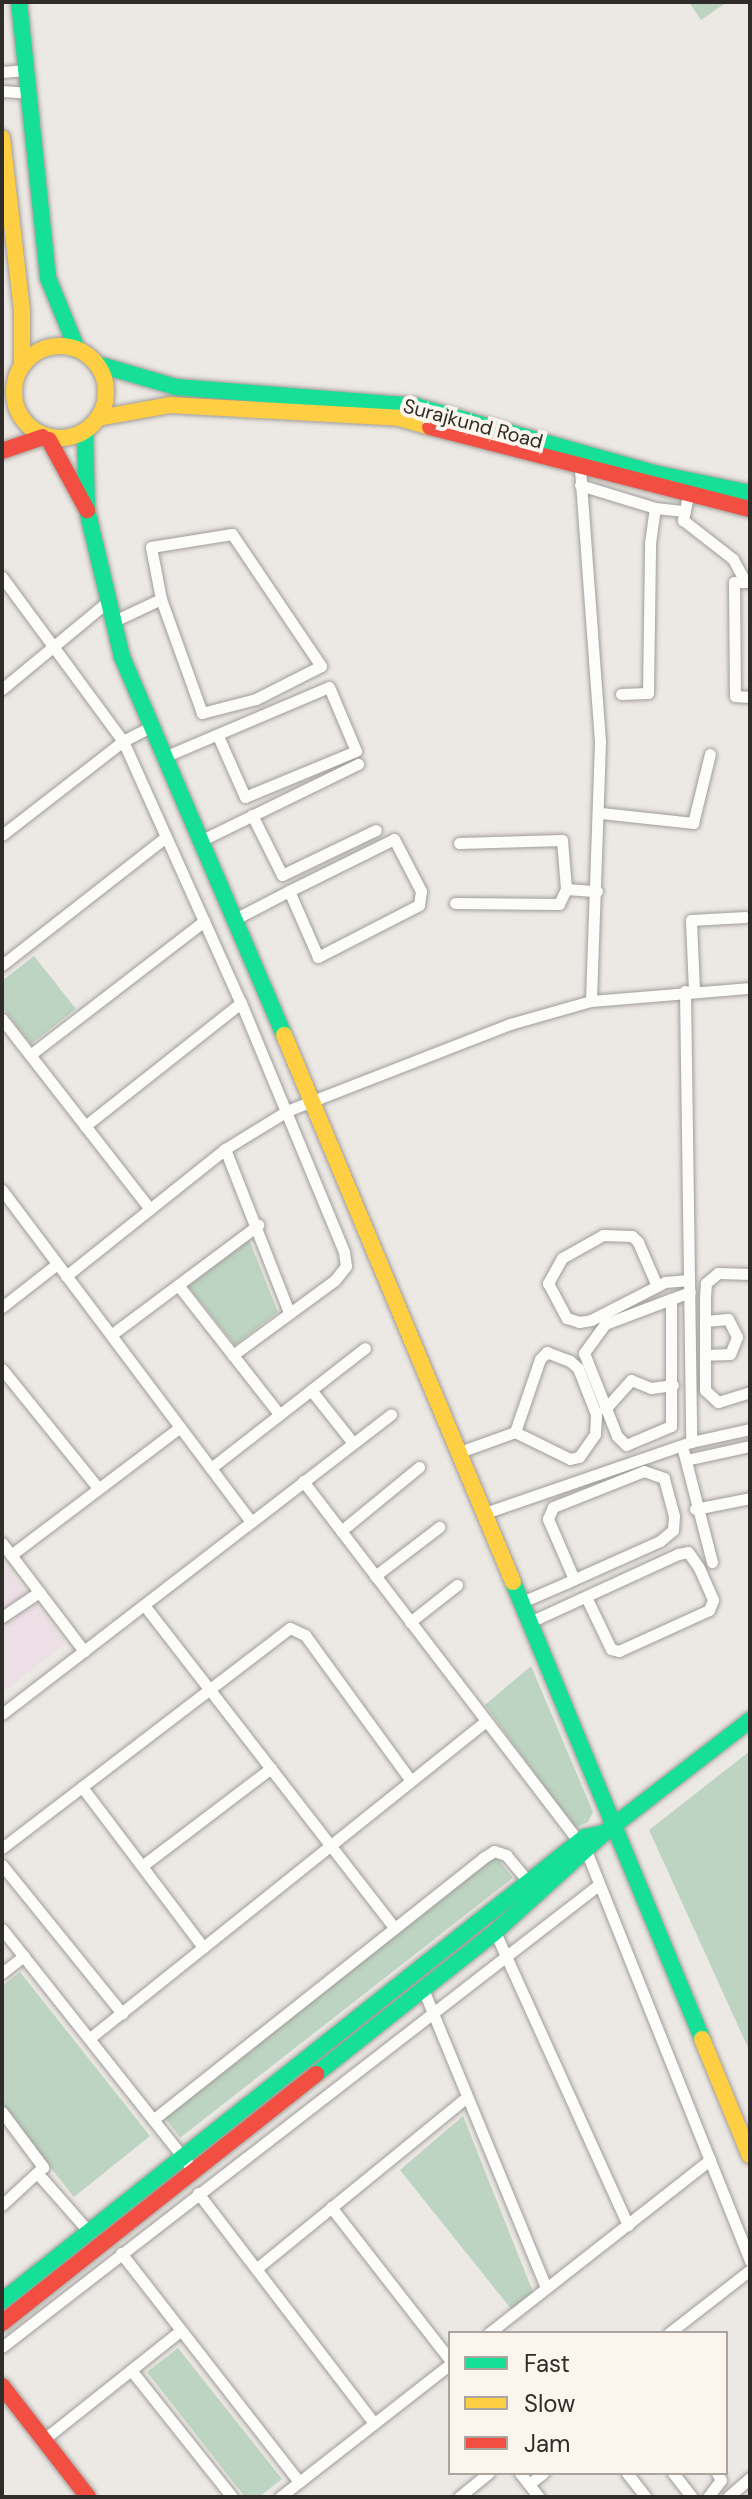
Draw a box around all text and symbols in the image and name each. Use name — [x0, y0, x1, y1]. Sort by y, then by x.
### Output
street label: Surajkund Road — [401, 394, 545, 454]
legend — [448, 2331, 728, 2475]
text: Fast — [524, 2348, 570, 2379]
text: Slow — [524, 2388, 575, 2419]
text: Jam — [524, 2428, 570, 2459]

